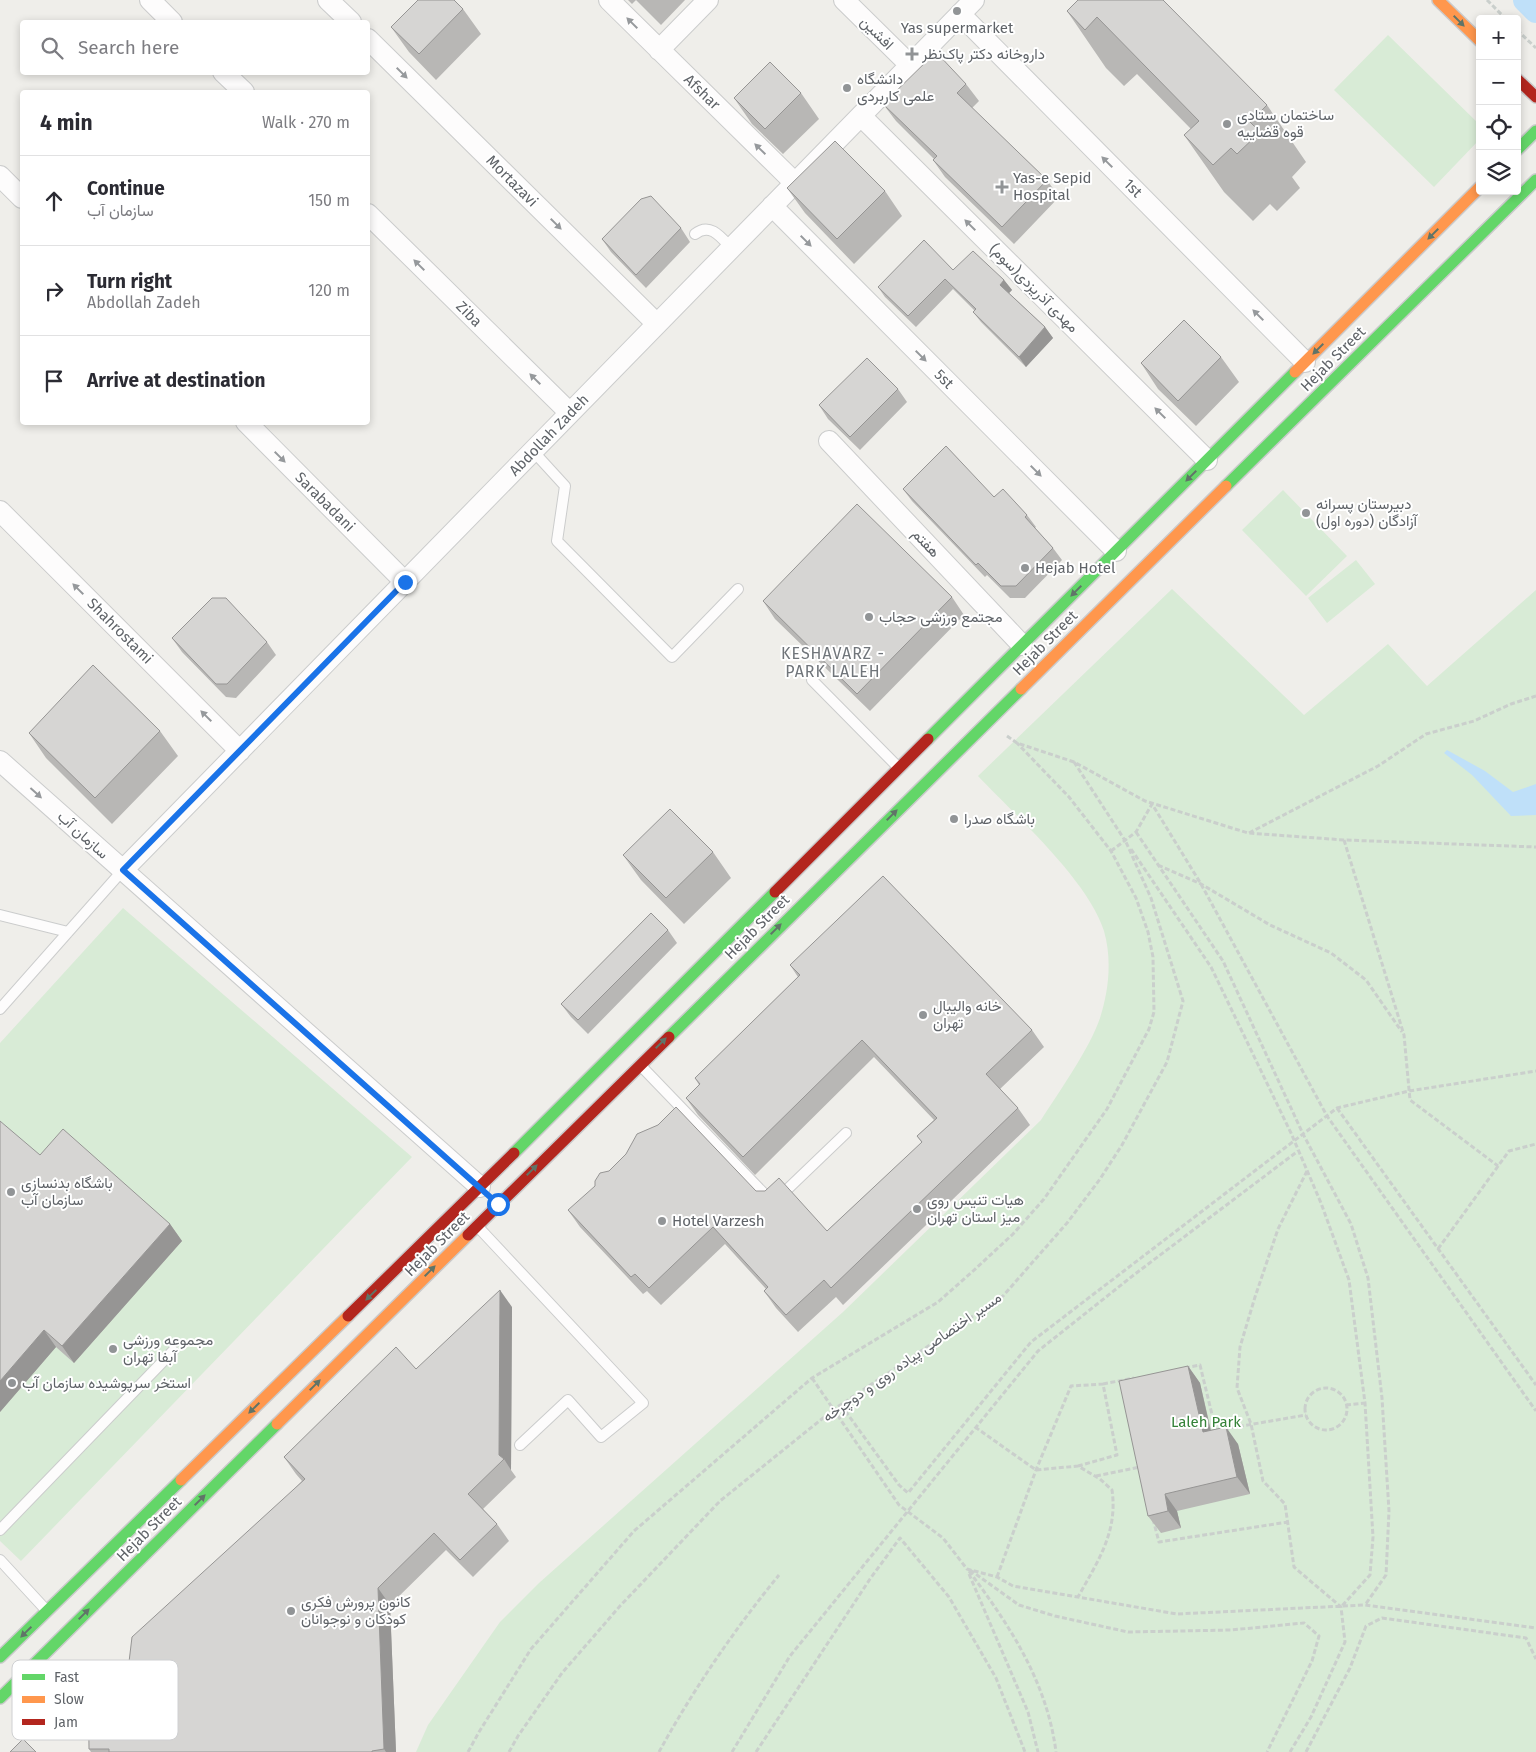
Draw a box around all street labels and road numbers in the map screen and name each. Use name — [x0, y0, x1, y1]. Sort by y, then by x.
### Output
street label: افشین — [856, 13, 897, 54]
street label: Afshar — [680, 70, 724, 114]
street label: Mortazavi — [482, 151, 542, 211]
street label: 1st — [1120, 175, 1146, 201]
street label: مهدی آذریزدی(سوم) — [985, 240, 1082, 337]
street label: Ziba — [452, 297, 486, 331]
street label: Hejab Street — [1297, 322, 1370, 395]
street label: 5st — [931, 366, 958, 393]
street label: Abdollah Zadeh — [506, 390, 592, 480]
street label: Sarabadani — [291, 468, 359, 536]
street label: هفتم — [908, 525, 944, 562]
street label: Shahrostami — [83, 594, 157, 668]
street label: Hejab Street — [1009, 606, 1082, 679]
street label: سازمان آب — [54, 807, 112, 863]
street label: Hejab Street — [721, 890, 794, 963]
street label: Hejab Street — [401, 1207, 474, 1280]
street label: مسیر اختصاصی پیاده روی و دوچرخه — [819, 1288, 1005, 1427]
street label: Hejab Street — [113, 1492, 186, 1565]

